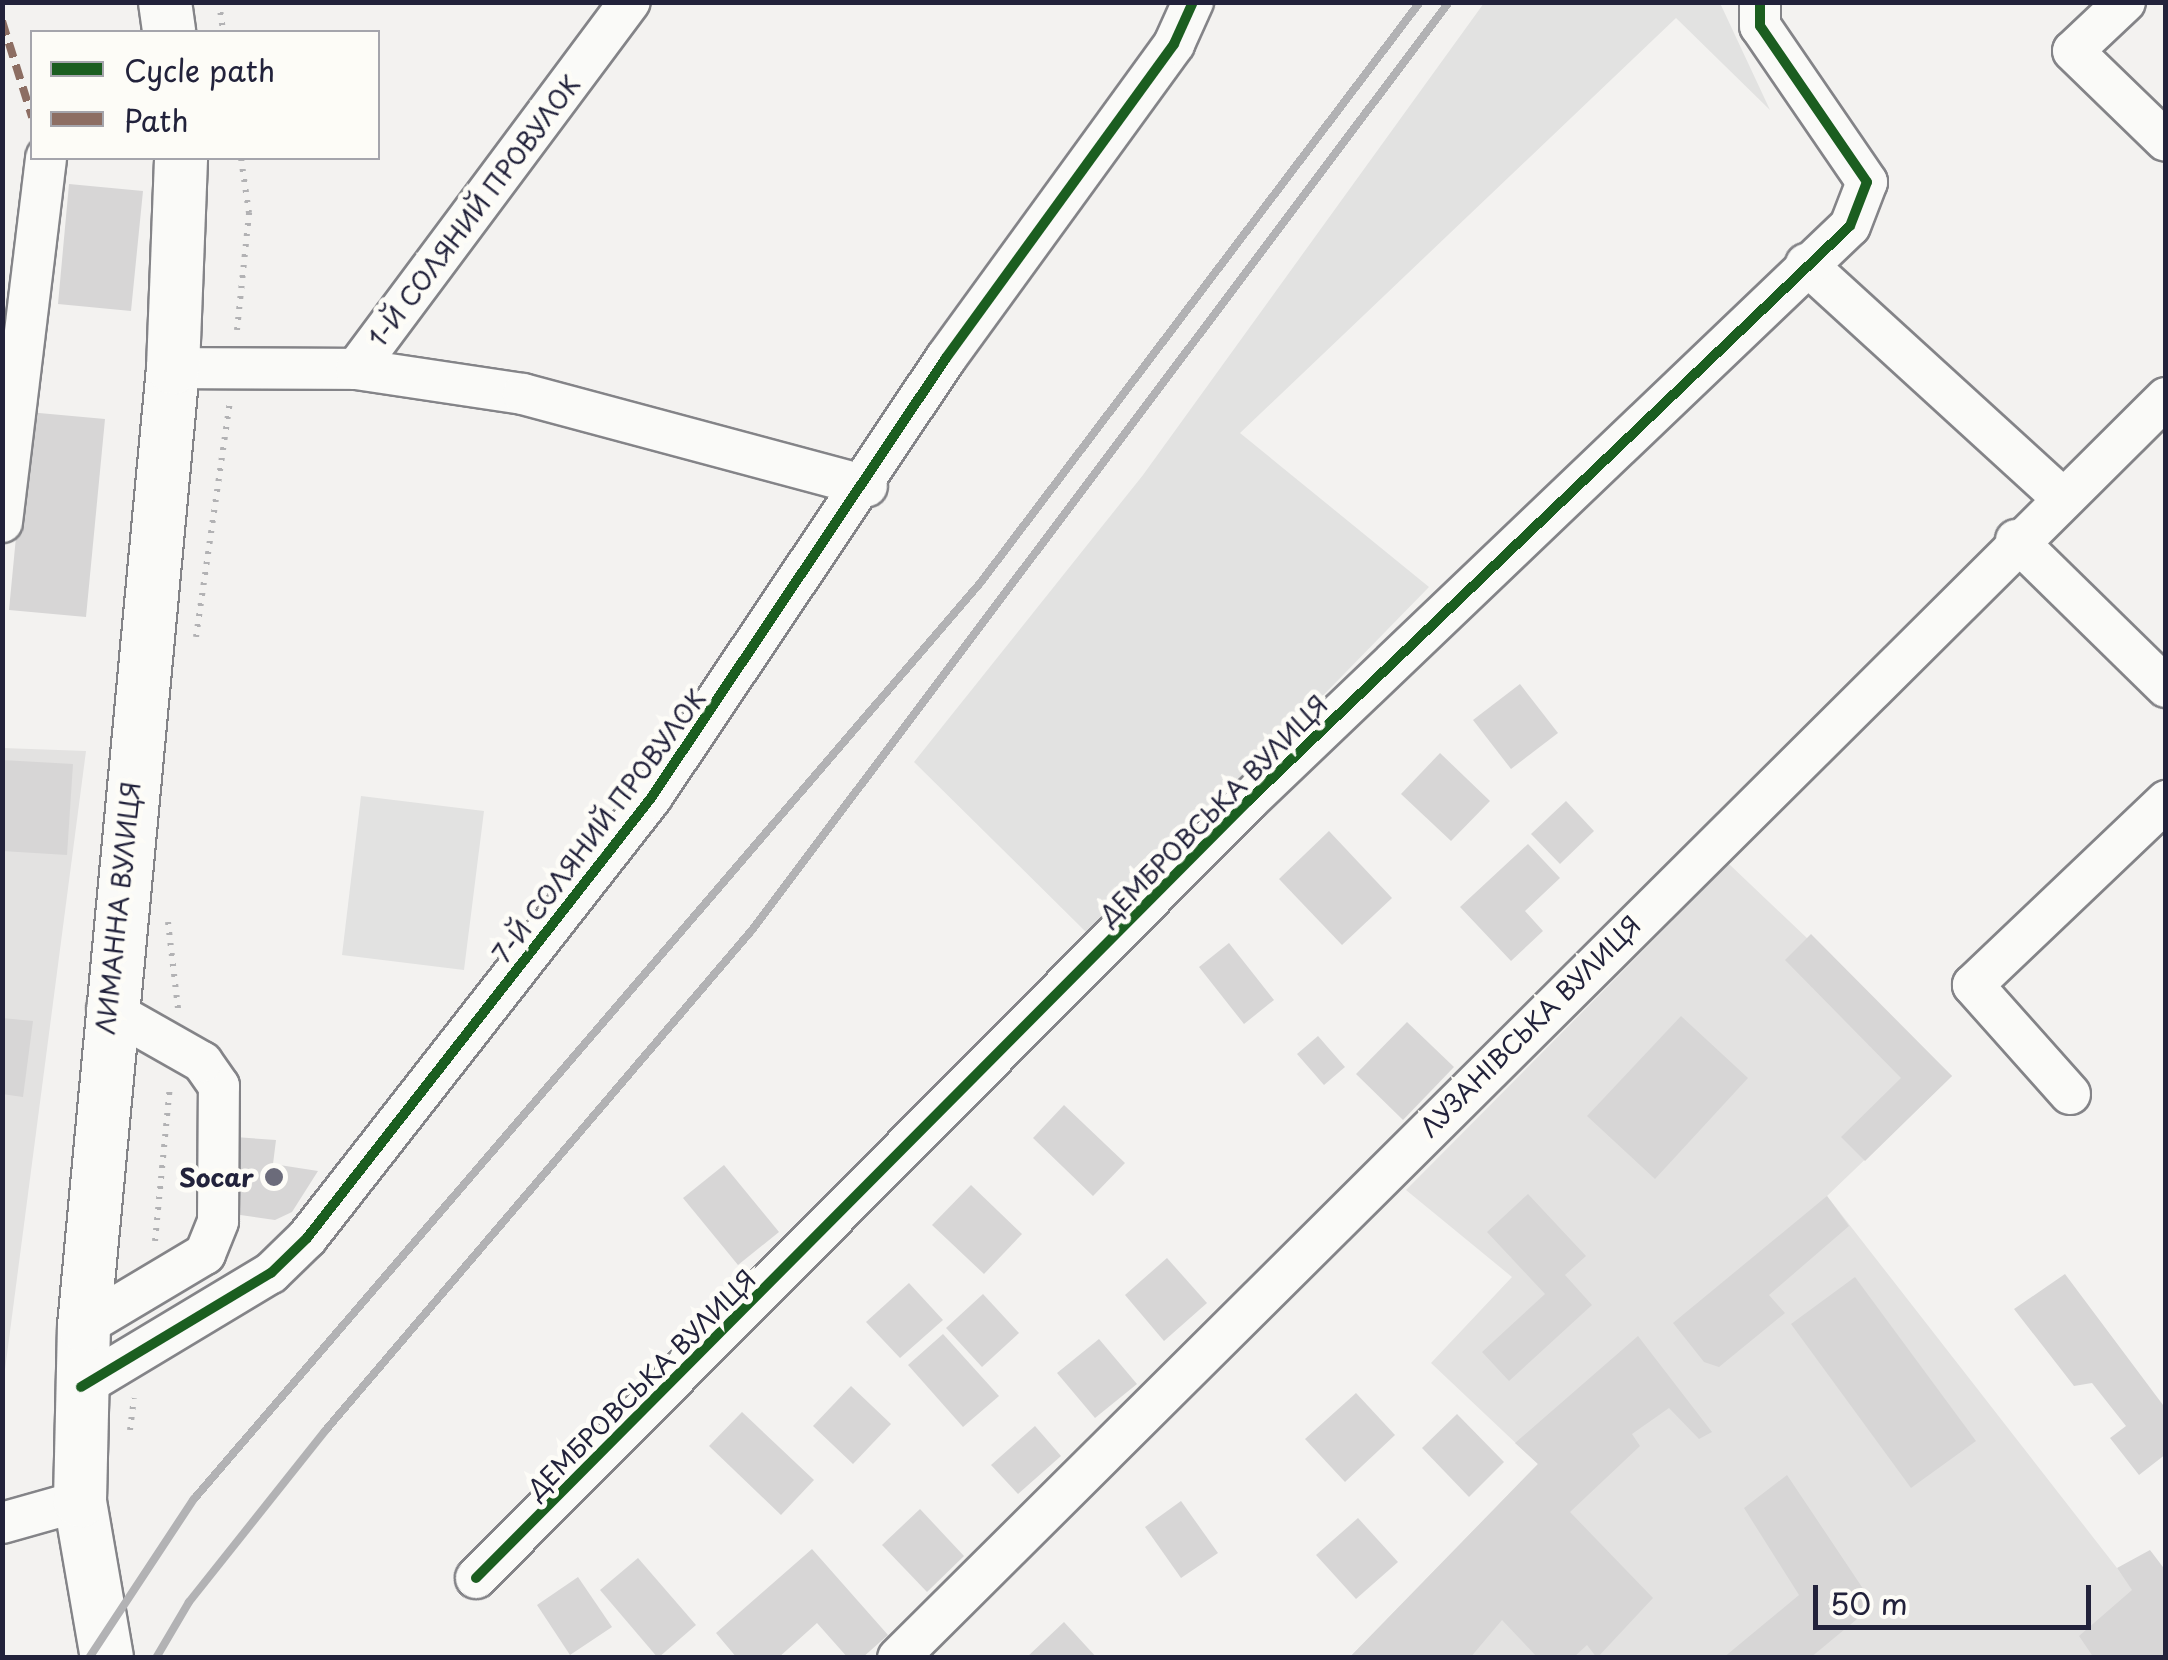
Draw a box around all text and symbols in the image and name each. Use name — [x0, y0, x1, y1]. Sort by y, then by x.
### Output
legend — [30, 30, 380, 160]
text: Cycle path — [124, 47, 275, 92]
street label: 1-Й СОЛЯНИЙ ПРОВУЛОК — [362, 69, 586, 353]
text: Path — [124, 97, 189, 142]
street label: 7-Й СОЛЯНИЙ ПРОВУЛОК — [486, 683, 712, 969]
street label: ДЕМБРОВСЬКА ВУЛИЦЯ — [1093, 690, 1333, 930]
street label: ЛИМАННА ВУЛИЦЯ — [90, 780, 146, 1036]
street label: ЛУЗАНІВСЬКА ВУЛИЦЯ — [1414, 910, 1646, 1142]
place label: Socar — [179, 1162, 254, 1192]
marker: Socar — [263, 1166, 285, 1188]
street label: ДЕМБРОВСЬКА ВУЛИЦЯ — [521, 1264, 761, 1504]
scale bar — [1818, 1565, 2096, 1627]
text: 50 m — [1830, 1580, 1908, 1625]

